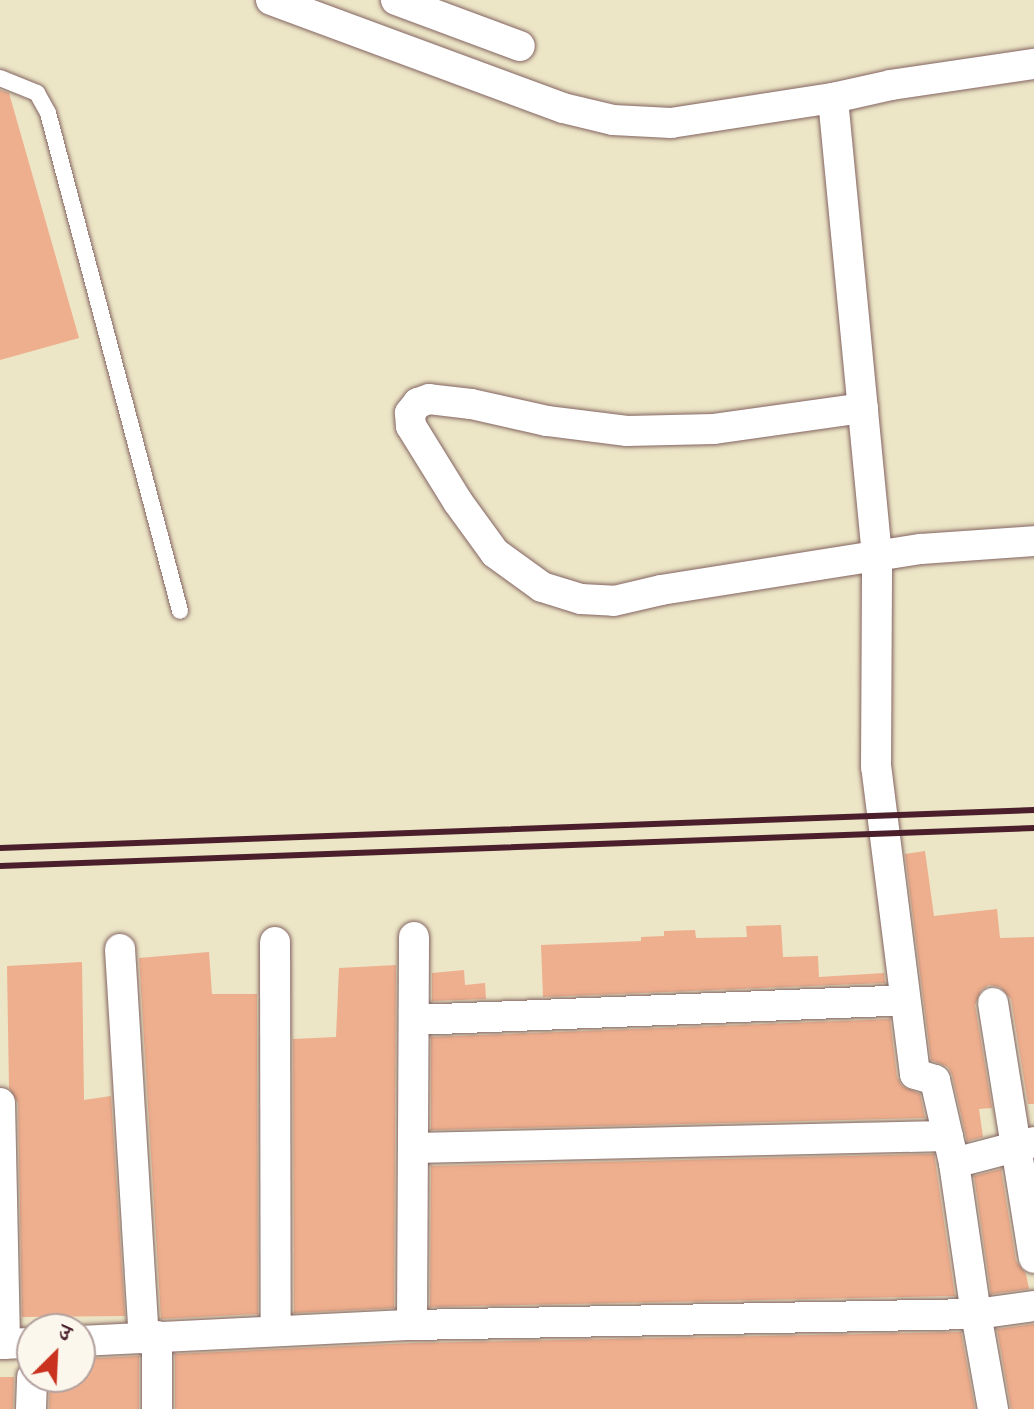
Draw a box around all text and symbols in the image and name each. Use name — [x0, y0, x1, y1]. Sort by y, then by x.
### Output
north arrow — [16, 1313, 96, 1393]
text: उ — [54, 1318, 76, 1348]

